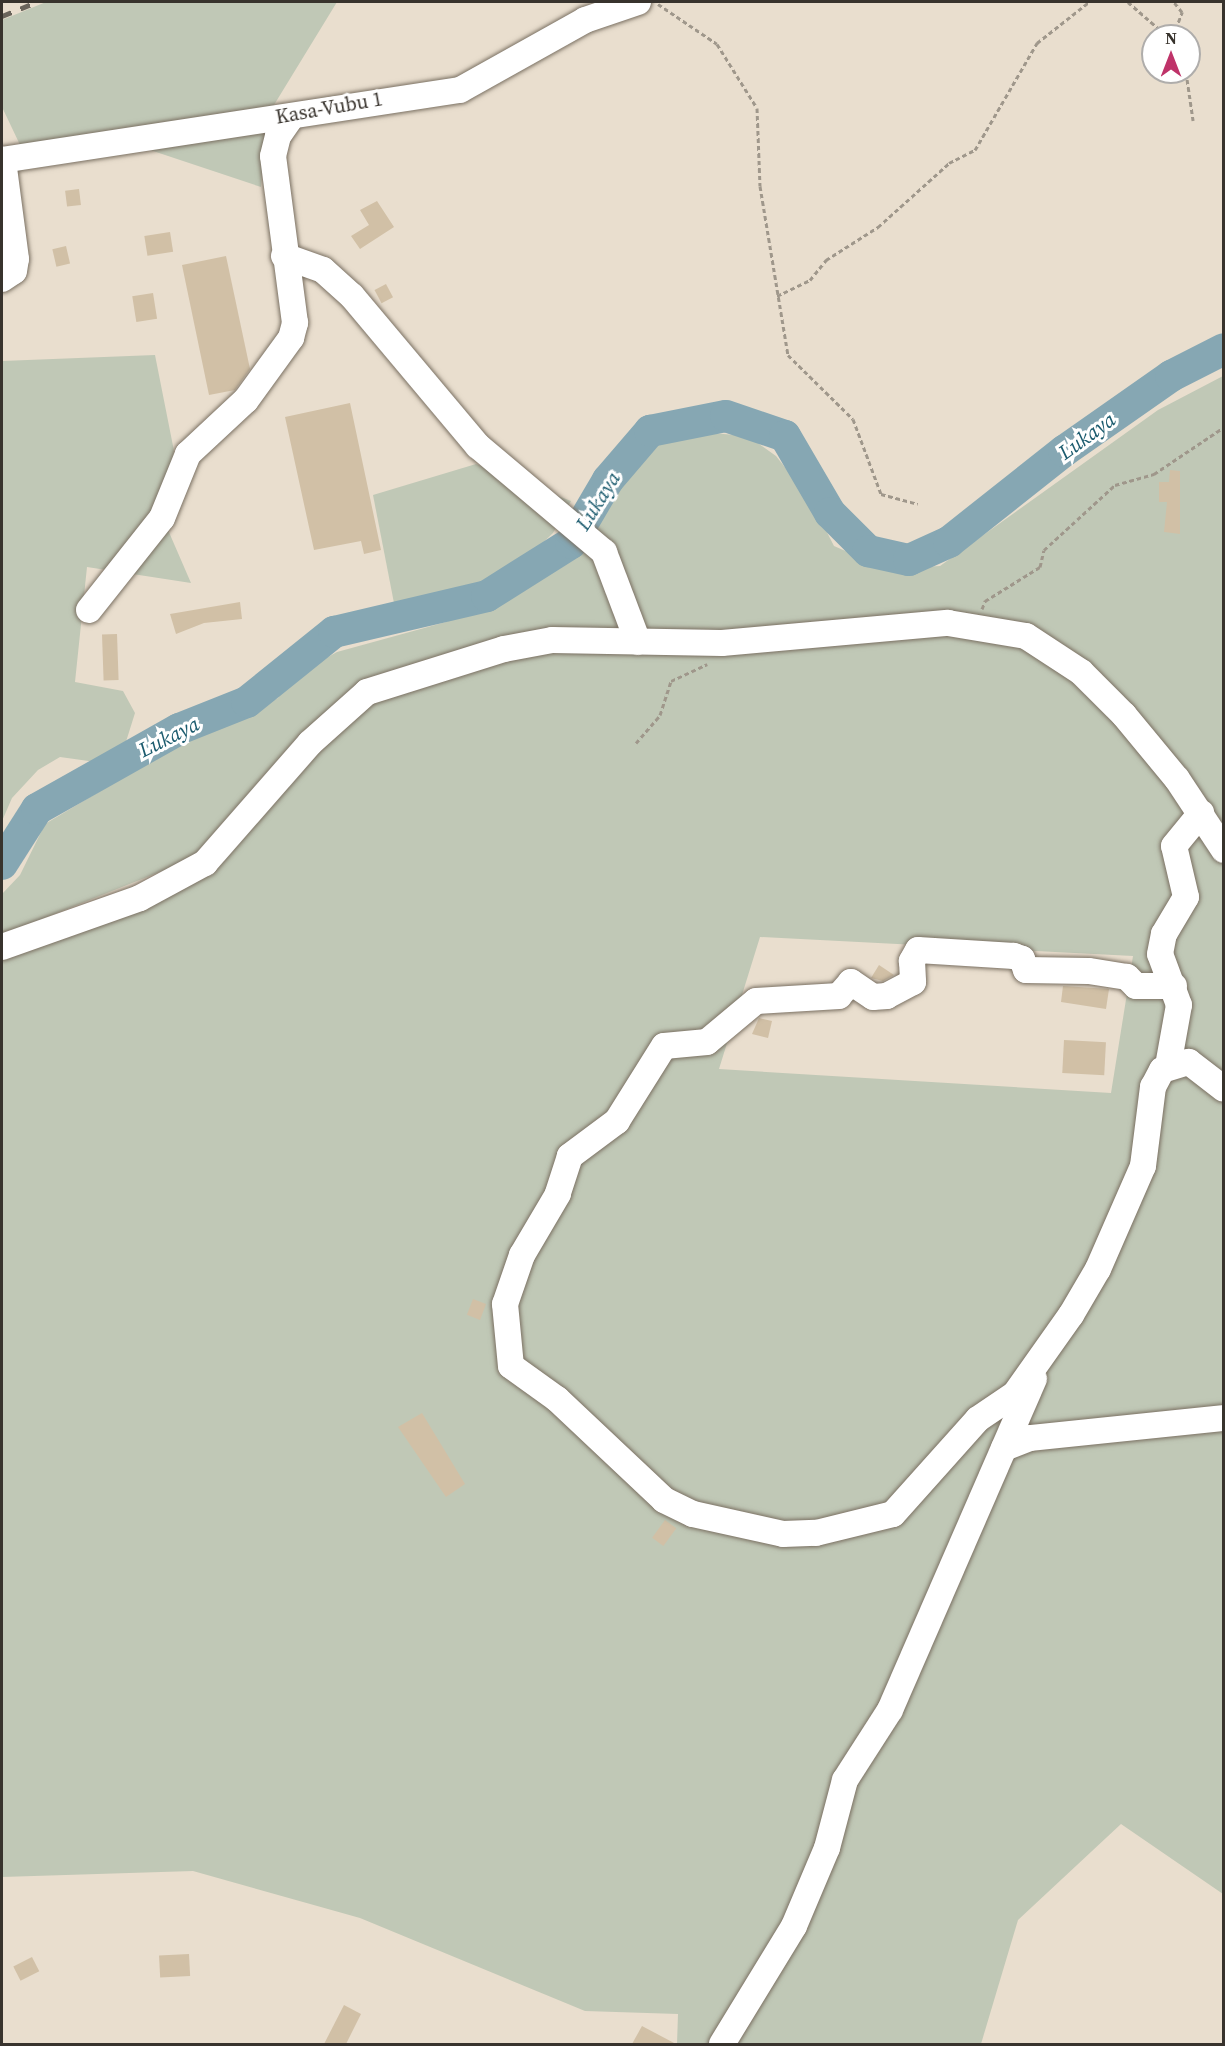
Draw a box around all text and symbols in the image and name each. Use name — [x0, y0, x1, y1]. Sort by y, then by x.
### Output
north arrow — [1141, 24, 1201, 84]
text: N — [1165, 27, 1177, 49]
street label: Kasa-Vubu 1 — [274, 87, 384, 129]
water label: Lukaya — [1053, 407, 1121, 465]
water label: Lukaya — [570, 467, 626, 535]
water label: Lukaya — [135, 711, 203, 763]

